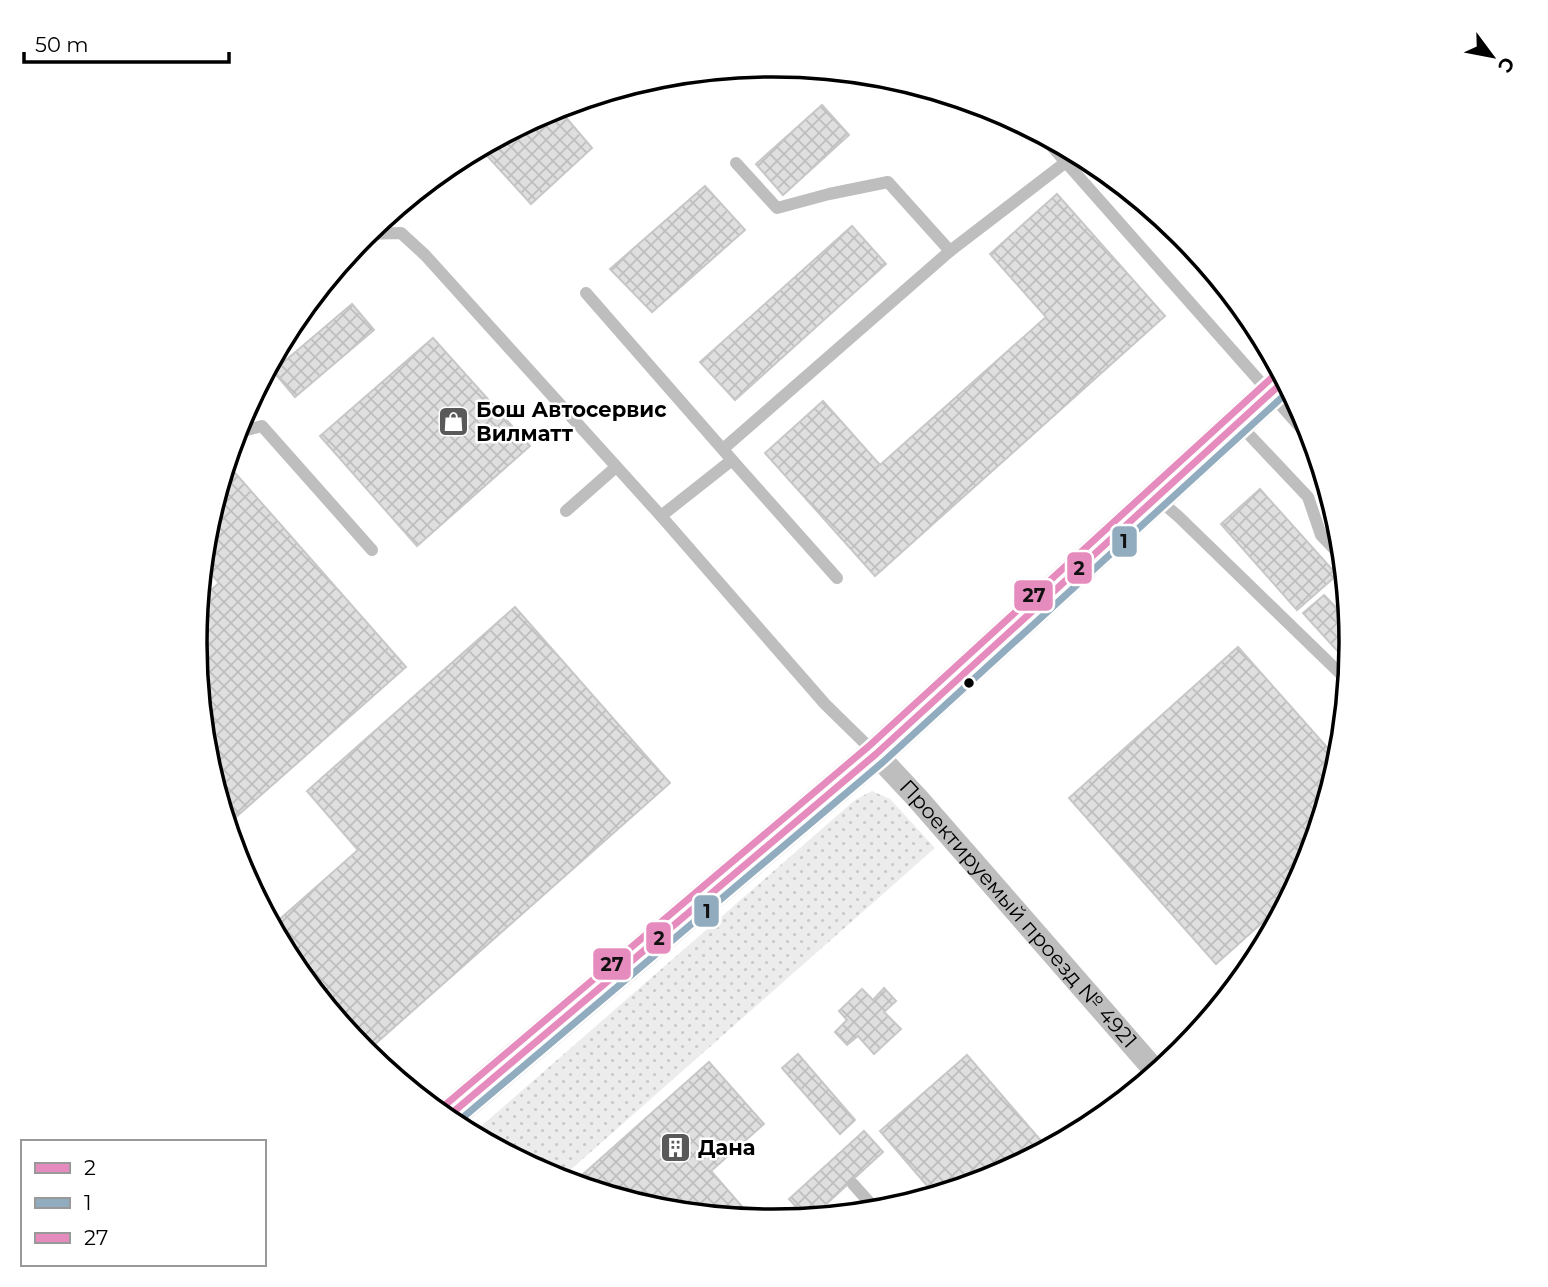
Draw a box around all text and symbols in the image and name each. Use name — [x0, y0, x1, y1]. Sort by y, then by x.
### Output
scale bar — [24, 21, 229, 65]
north arrow — [1457, 21, 1527, 91]
text: 50 m — [35, 32, 89, 57]
text: С — [1492, 53, 1519, 77]
place label: Бош Автосервис Вилматт — [476, 397, 667, 446]
shop icon: Бош Автосервис Вилматт — [436, 405, 470, 439]
line badge: 1 — [1111, 525, 1138, 558]
text: 1 — [1120, 530, 1128, 553]
line badge: 2 — [1066, 551, 1093, 585]
text: 2 — [1073, 557, 1085, 580]
line badge: 27 — [1013, 579, 1054, 612]
text: 27 — [1023, 584, 1046, 607]
unlabelled marker — [962, 676, 976, 690]
street label: Проектируемый проезд № 4921 — [894, 774, 1142, 1053]
line badge: 1 — [693, 894, 720, 928]
text: 1 — [703, 900, 711, 923]
line badge: 2 — [645, 921, 672, 955]
text: 2 — [653, 927, 665, 950]
line badge: 27 — [592, 947, 632, 981]
text: 27 — [601, 953, 624, 976]
building icon: Дана — [658, 1131, 692, 1165]
place label: Дана — [698, 1135, 755, 1160]
legend — [21, 1140, 266, 1266]
text: 2 — [84, 1155, 96, 1180]
text: 1 — [84, 1190, 92, 1215]
text: 27 — [84, 1225, 108, 1250]

